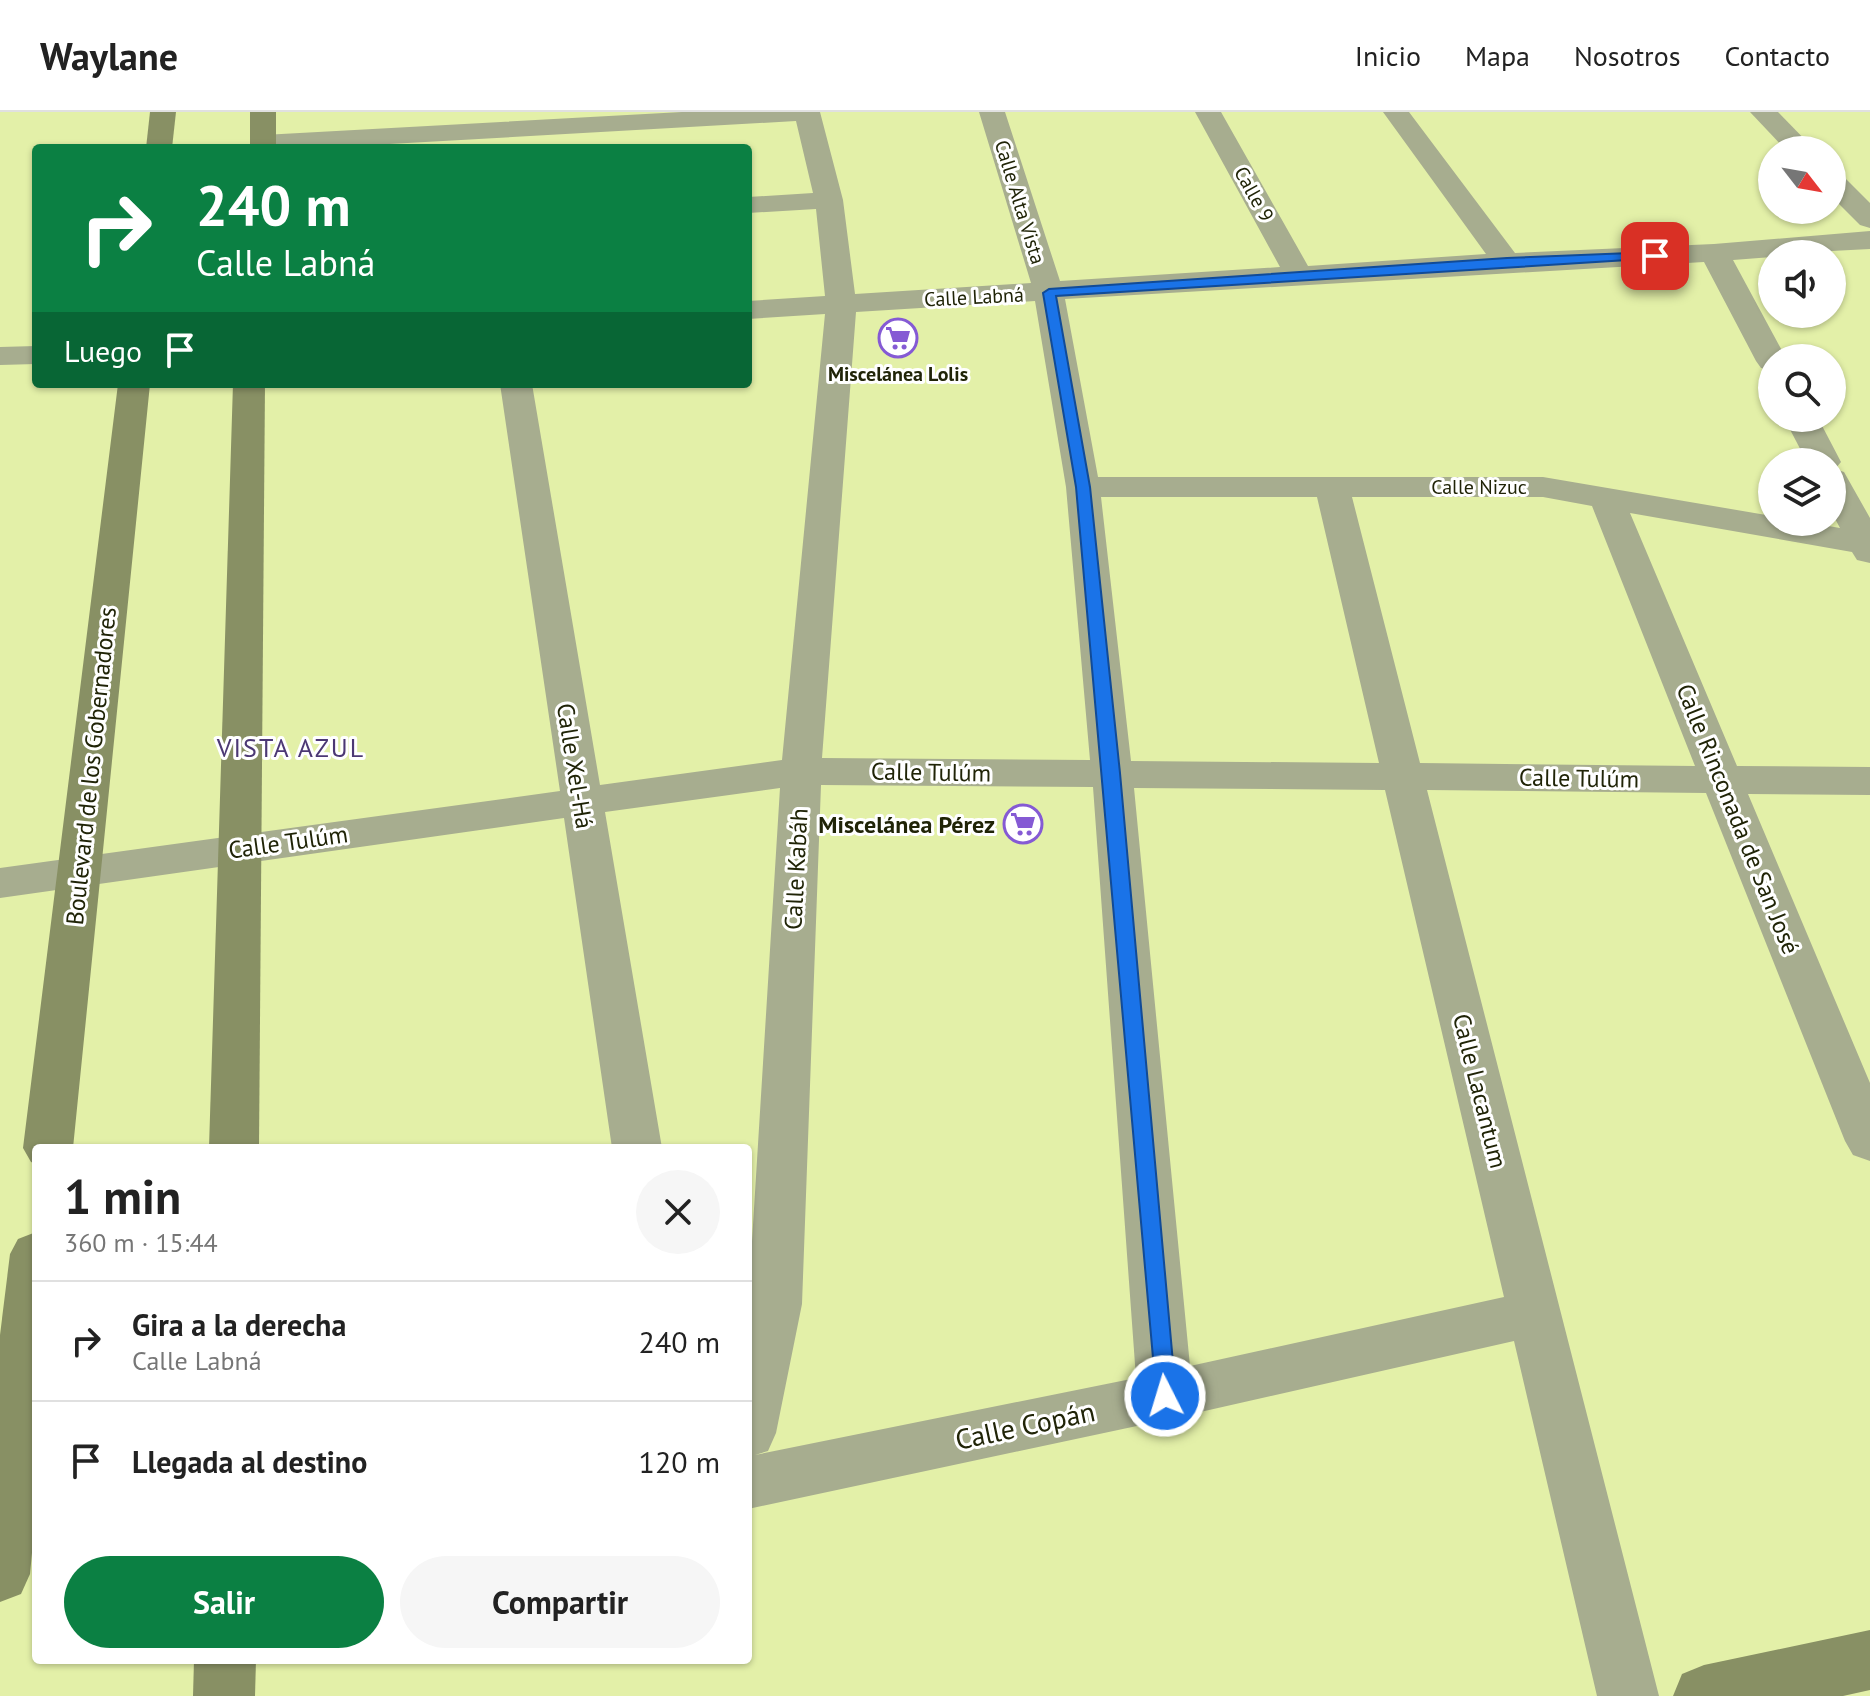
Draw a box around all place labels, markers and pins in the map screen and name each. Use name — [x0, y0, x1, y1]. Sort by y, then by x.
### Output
pin — [1621, 222, 1689, 290]
supermarket icon: Miscelánea Lolis — [877, 317, 919, 359]
place label: Miscelánea Lolis — [828, 361, 968, 387]
supermarket icon: Miscelánea Pérez — [1002, 803, 1044, 845]
place label: Miscelánea Pérez — [818, 809, 995, 840]

